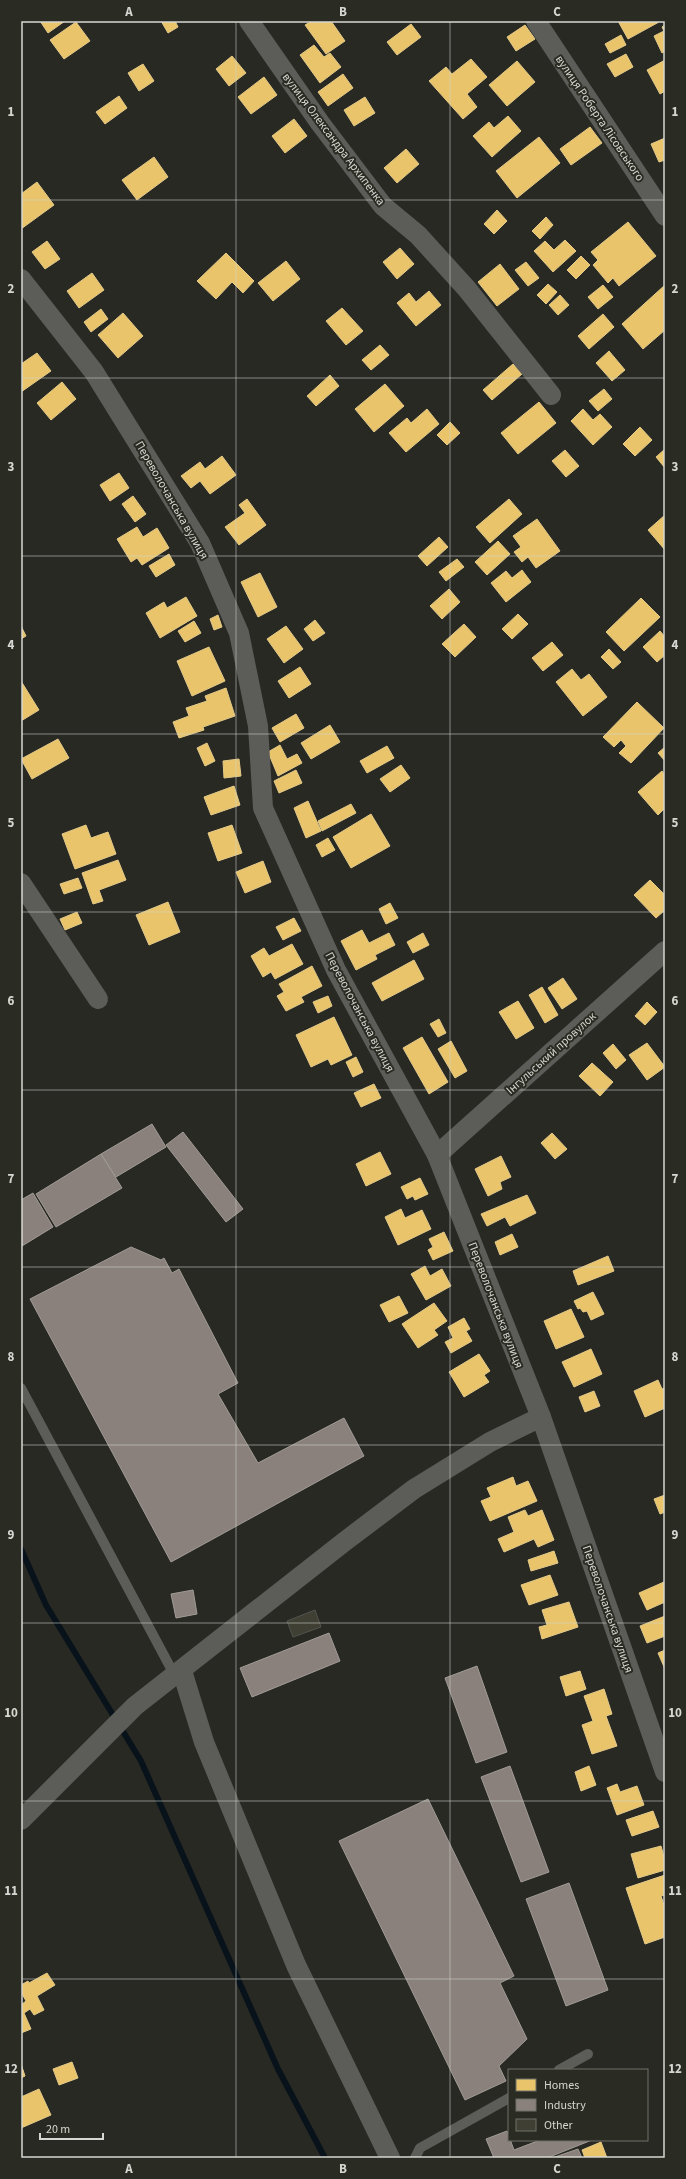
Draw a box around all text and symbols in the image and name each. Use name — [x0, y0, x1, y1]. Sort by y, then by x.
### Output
text: A — [124, 3, 133, 21]
text: B — [339, 3, 347, 21]
text: C — [553, 3, 561, 21]
street label: вулиця Роберта Лісовського — [551, 52, 648, 185]
street label: вулиця Олександра Архипенка — [278, 70, 389, 209]
text: 1 — [8, 103, 15, 121]
text: 1 — [672, 103, 679, 121]
text: 2 — [8, 280, 15, 298]
text: 2 — [672, 280, 679, 298]
street label: Переволочанська вулиця — [131, 438, 212, 563]
text: 3 — [8, 458, 15, 476]
text: 3 — [672, 458, 679, 476]
text: 4 — [8, 636, 15, 654]
text: 4 — [672, 636, 679, 654]
text: 5 — [8, 814, 15, 832]
text: 5 — [672, 814, 679, 832]
street label: Переволочанська вулиця — [321, 949, 399, 1075]
text: 6 — [8, 992, 15, 1010]
text: 6 — [672, 992, 679, 1010]
street label: Інгульський провулок — [503, 1008, 600, 1098]
text: 7 — [8, 1170, 15, 1188]
text: 7 — [672, 1170, 679, 1188]
street label: Переволочанська вулиця — [464, 1240, 527, 1371]
text: 8 — [8, 1348, 15, 1366]
text: 8 — [672, 1348, 679, 1366]
text: 9 — [8, 1526, 15, 1544]
text: 9 — [672, 1526, 679, 1544]
street label: Переволочанська вулиця — [578, 1543, 637, 1675]
text: 10 — [4, 1704, 18, 1722]
text: 10 — [668, 1704, 682, 1722]
text: 11 — [4, 1882, 18, 1900]
text: 11 — [668, 1882, 682, 1900]
text: 12 — [4, 2060, 18, 2078]
text: 12 — [668, 2060, 682, 2078]
legend — [508, 2069, 648, 2141]
text: Homes — [544, 2077, 579, 2094]
text: Industry — [544, 2097, 586, 2114]
scale bar — [40, 2115, 103, 2141]
text: Other — [544, 2117, 574, 2134]
text: 20 m — [46, 2121, 70, 2138]
text: A — [124, 2160, 133, 2178]
text: B — [339, 2160, 347, 2178]
text: C — [553, 2160, 561, 2178]

